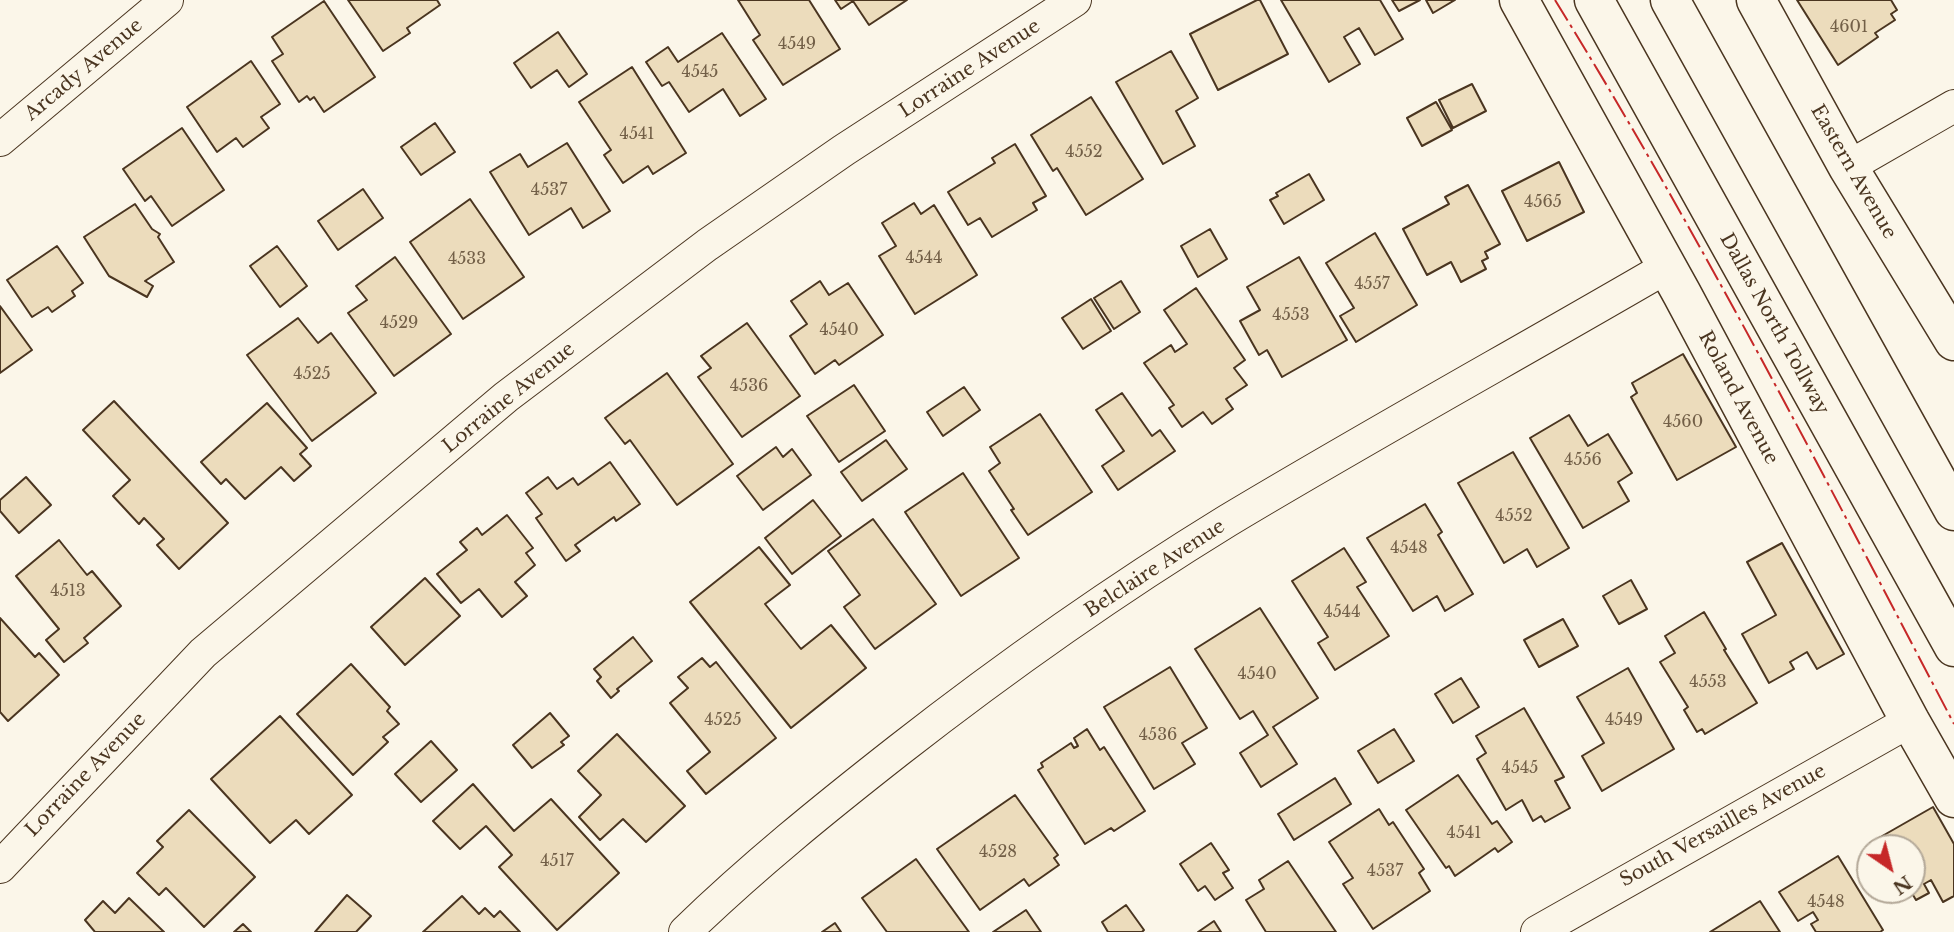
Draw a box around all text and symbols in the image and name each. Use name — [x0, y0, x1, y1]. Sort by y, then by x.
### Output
street label: Arcady Avenue — [20, 14, 148, 126]
street label: Lorraine Avenue — [895, 15, 1045, 123]
house number: 4601 — [1830, 17, 1868, 37]
house number: 4549 — [778, 34, 816, 54]
house number: 4545 — [682, 62, 718, 82]
street label: Eastern Avenue — [1805, 101, 1901, 243]
house number: 4541 — [620, 124, 654, 144]
house number: 4552 — [1065, 142, 1103, 162]
house number: 4537 — [531, 180, 567, 200]
house number: 4565 — [1524, 192, 1562, 212]
street label: Dallas North Tollway — [1715, 229, 1833, 419]
house number: 4544 — [905, 248, 943, 268]
house number: 4533 — [448, 249, 486, 269]
house number: 4557 — [1354, 274, 1390, 294]
house number: 4553 — [1272, 305, 1310, 325]
house number: 4529 — [380, 313, 418, 333]
house number: 4540 — [819, 320, 859, 340]
street label: Roland Avenue — [1693, 327, 1783, 469]
street label: Lorraine Avenue — [438, 338, 580, 458]
house number: 4525 — [293, 364, 331, 384]
house number: 4536 — [730, 376, 768, 396]
house number: 4560 — [1663, 412, 1703, 432]
house number: 4556 — [1564, 450, 1602, 470]
house number: 4552 — [1495, 506, 1533, 526]
street label: Belclaire Avenue — [1081, 515, 1229, 623]
house number: 4548 — [1390, 538, 1428, 558]
house number: 4513 — [50, 581, 86, 601]
house number: 4544 — [1323, 602, 1361, 622]
house number: 4540 — [1237, 664, 1277, 684]
house number: 4553 — [1689, 672, 1727, 692]
street label: Lorraine Avenue — [21, 708, 151, 842]
house number: 4525 — [704, 710, 742, 730]
house number: 4549 — [1605, 710, 1643, 730]
house number: 4536 — [1139, 725, 1177, 745]
house number: 4545 — [1502, 758, 1538, 778]
street label: South Versailles Avenue — [1616, 760, 1830, 892]
house number: 4541 — [1447, 823, 1481, 843]
north arrow — [1856, 834, 1926, 904]
house number: 4528 — [979, 842, 1017, 862]
house number: 4517 — [540, 851, 574, 871]
house number: 4537 — [1367, 861, 1403, 881]
text: N — [1888, 870, 1916, 900]
house number: 4548 — [1807, 892, 1845, 912]

